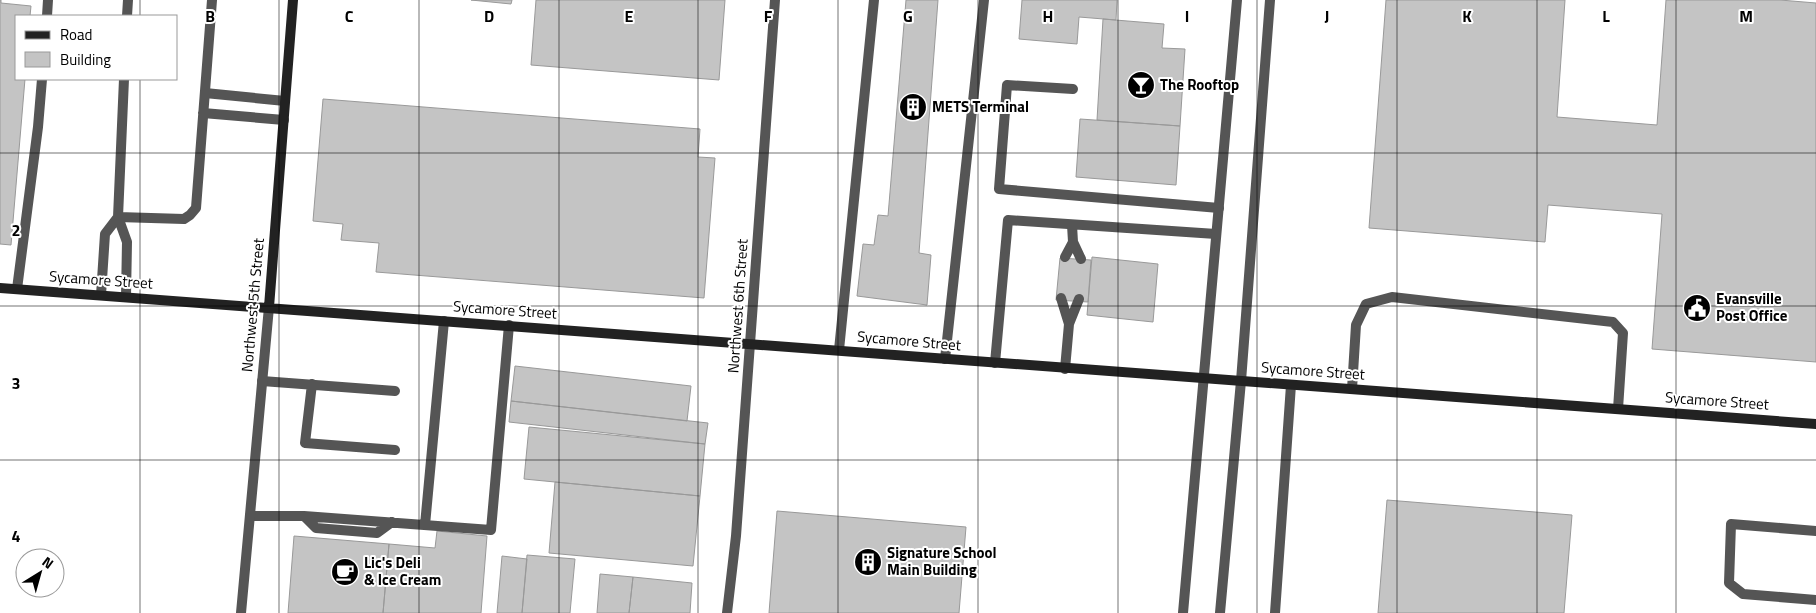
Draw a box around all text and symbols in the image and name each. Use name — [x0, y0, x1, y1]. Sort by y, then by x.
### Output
text: B — [205, 4, 215, 28]
text: C — [345, 4, 354, 28]
text: D — [484, 4, 494, 28]
text: E — [625, 4, 634, 28]
text: F — [764, 4, 773, 28]
text: G — [903, 4, 913, 28]
text: H — [1043, 4, 1053, 28]
text: I — [1185, 4, 1189, 28]
text: J — [1325, 4, 1329, 28]
text: K — [1462, 4, 1472, 28]
text: L — [1602, 4, 1610, 28]
text: M — [1739, 4, 1753, 28]
legend — [15, 15, 178, 80]
text: Road — [60, 23, 92, 46]
text: Building — [60, 48, 111, 71]
bar icon: The Rooftop — [1126, 70, 1156, 100]
place label: The Rooftop — [1160, 73, 1239, 96]
building icon: METS Terminal — [898, 92, 928, 122]
place label: METS Terminal — [932, 95, 1029, 118]
text: 2 — [12, 218, 20, 242]
street label: Northwest 5th Street — [235, 236, 270, 373]
street label: Northwest 6th Street — [721, 237, 754, 374]
street label: Sycamore Street — [48, 264, 155, 295]
place label: Evansville Post Office — [1716, 287, 1788, 327]
public building icon: Evansville Post Office — [1682, 293, 1712, 323]
street label: Sycamore Street — [452, 294, 559, 325]
street label: Sycamore Street — [856, 325, 963, 357]
street label: Sycamore Street — [1260, 355, 1367, 386]
text: 3 — [12, 371, 20, 395]
street label: Sycamore Street — [1664, 385, 1771, 416]
text: 4 — [12, 524, 21, 548]
place label: Signature School Main Building — [887, 541, 996, 581]
building icon: Signature School Main Building — [853, 547, 883, 577]
north arrow — [15, 548, 65, 598]
text: N — [38, 551, 58, 574]
place label: Lic's Deli & Ice Cream — [364, 551, 441, 591]
cafe icon: Lic's Deli & Ice Cream — [330, 557, 360, 587]

